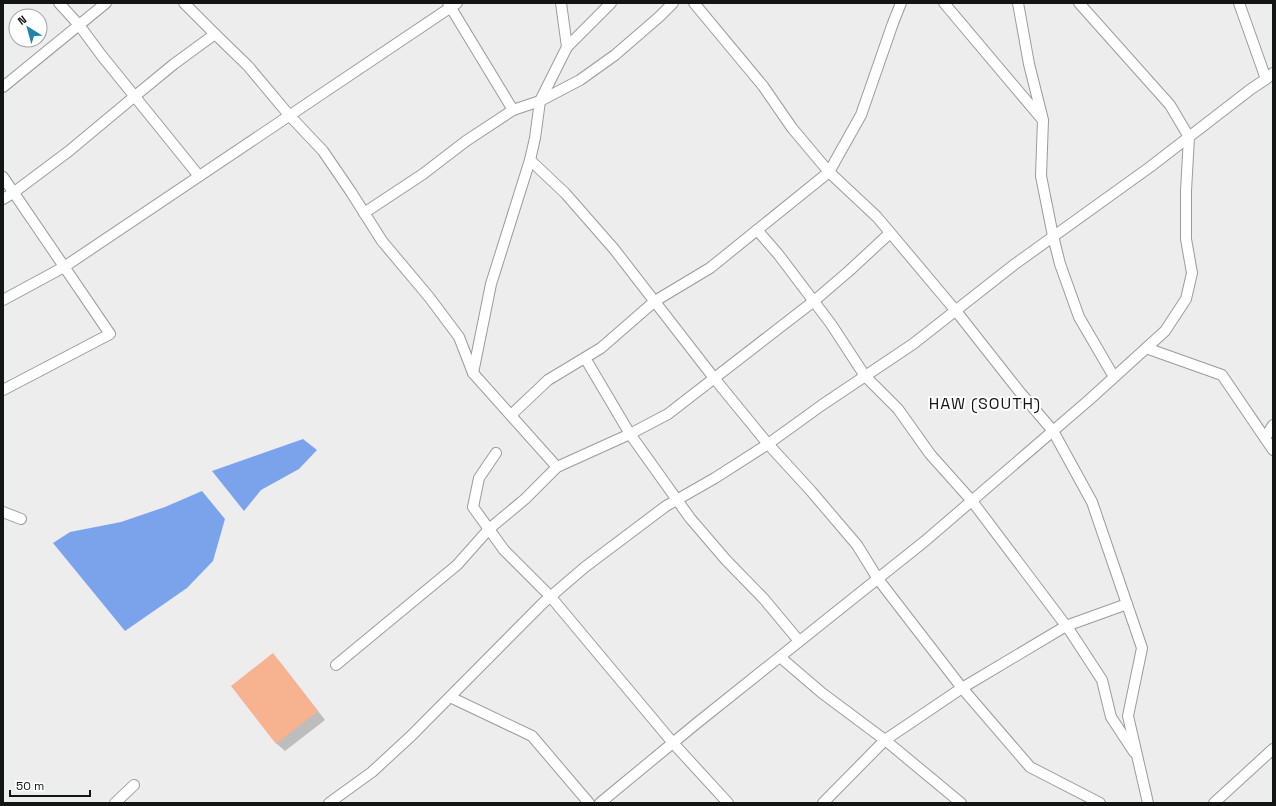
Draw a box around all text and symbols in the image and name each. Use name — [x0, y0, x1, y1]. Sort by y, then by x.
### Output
north arrow — [8, 8, 48, 48]
text: N — [15, 12, 29, 28]
district label: HAW (SOUTH) — [929, 393, 1041, 414]
scale bar — [10, 772, 90, 798]
text: 50 m — [16, 778, 44, 794]

